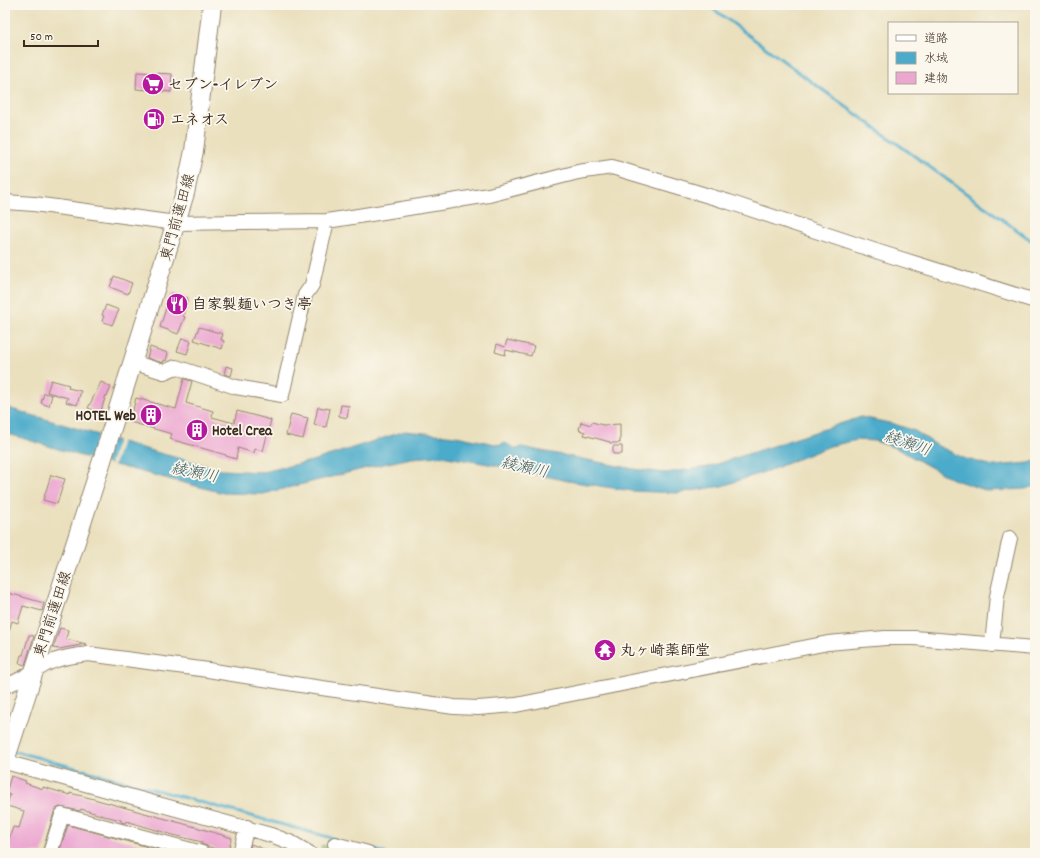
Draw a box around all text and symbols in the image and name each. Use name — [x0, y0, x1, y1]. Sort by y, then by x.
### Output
scale bar — [24, 22, 98, 48]
legend — [888, 22, 1018, 94]
text: 50 m — [30, 29, 53, 46]
text: 道路 — [924, 31, 948, 48]
text: 水域 — [924, 51, 948, 68]
supermarket icon: セブン-イレブン — [140, 71, 166, 97]
text: 建物 — [924, 71, 948, 88]
place label: セブン-イレブン — [168, 75, 278, 97]
fuel station icon: エネオス — [141, 106, 167, 132]
place label: エネオス — [170, 110, 229, 132]
street label: 東門前蓮田線 — [156, 171, 202, 264]
restaurant icon: 自家製麺いつき亭 — [164, 291, 190, 317]
place label: 自家製麺いつき亭 — [192, 295, 312, 317]
building icon: HOTEL Web — [138, 402, 164, 428]
place label: HOTEL Web — [76, 406, 136, 428]
building icon: Hotel Crea — [184, 417, 210, 443]
place label: Hotel Crea — [212, 421, 273, 443]
water label: 綾瀬川 — [881, 426, 934, 463]
water label: 綾瀬川 — [498, 452, 550, 485]
water label: 綾瀬川 — [169, 457, 220, 490]
street label: 東門前蓮田線 — [30, 568, 78, 661]
temple icon: 丸ヶ崎薬師堂 — [592, 637, 618, 663]
place label: 丸ヶ崎薬師堂 — [620, 641, 710, 663]

